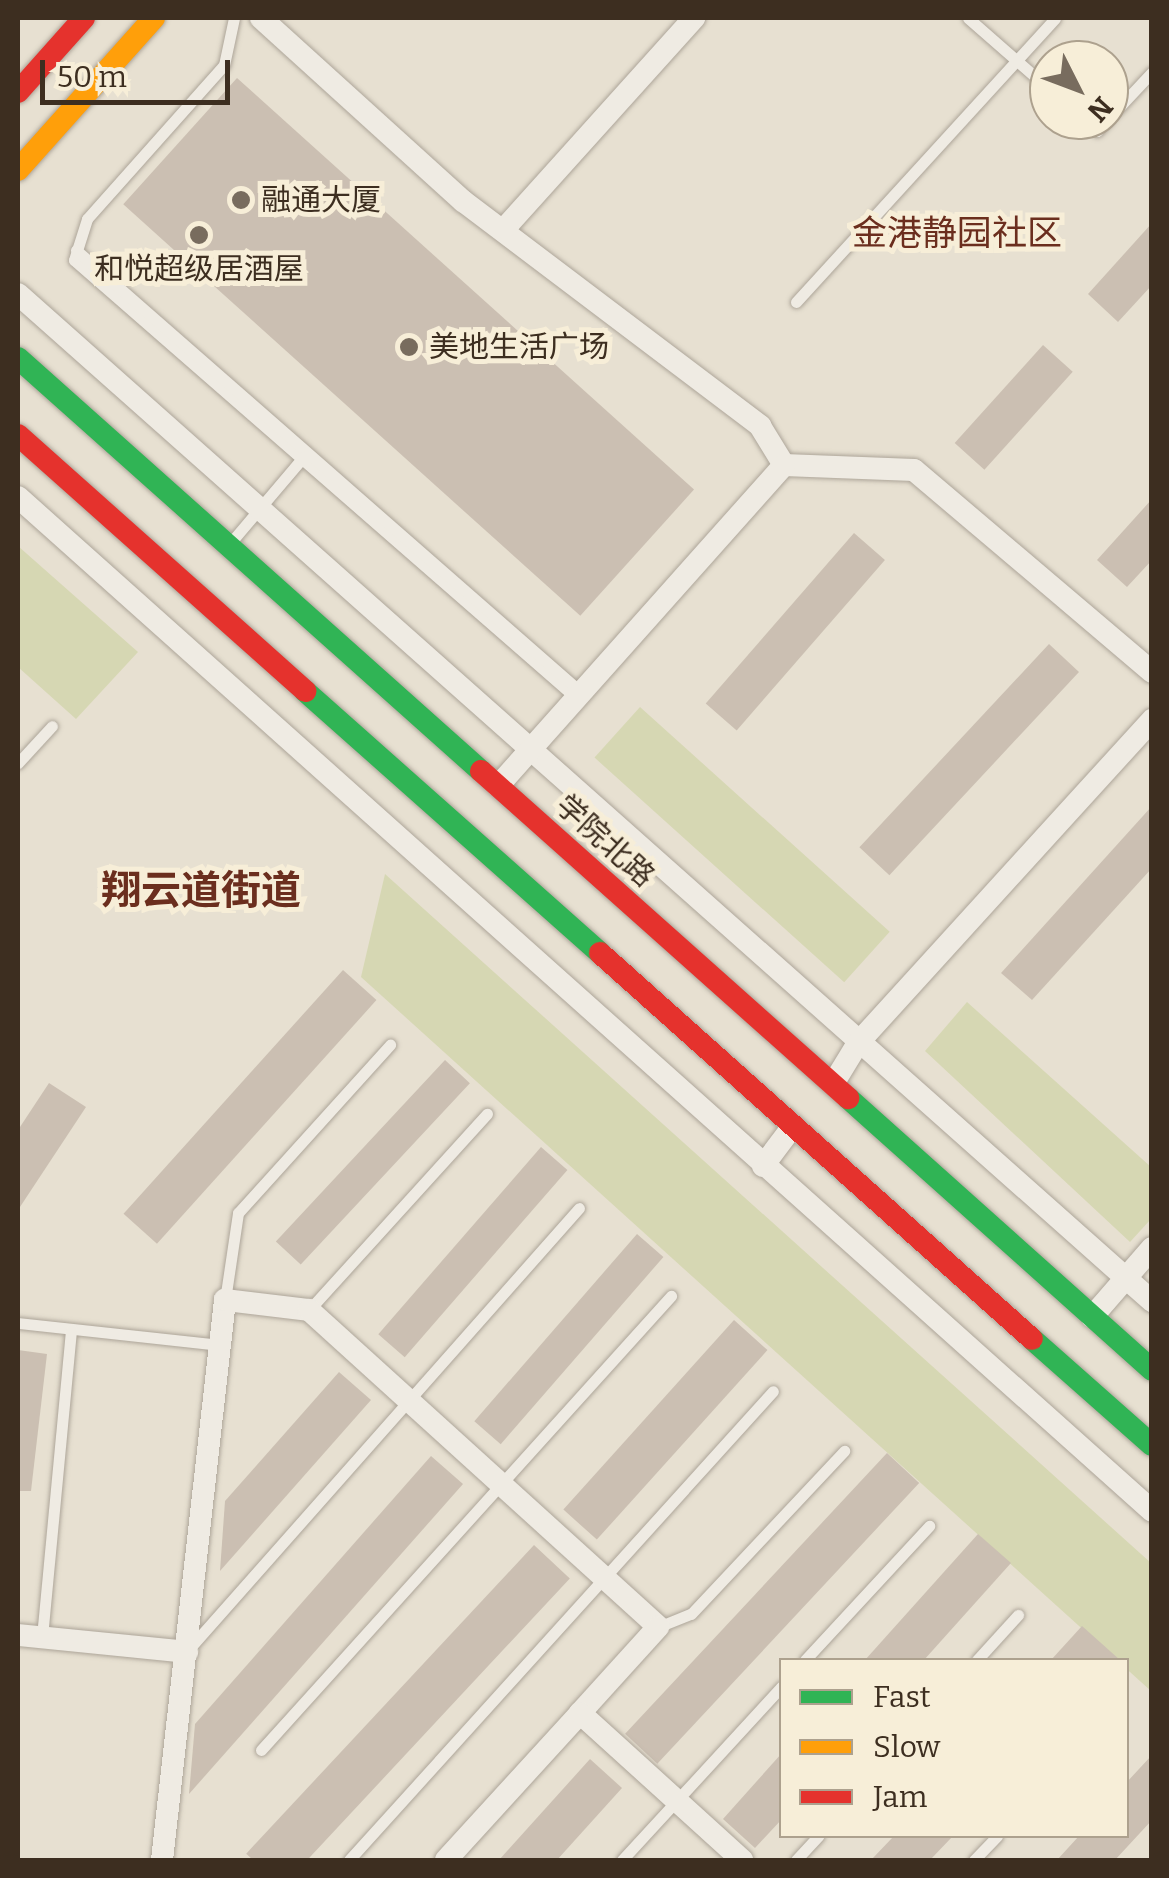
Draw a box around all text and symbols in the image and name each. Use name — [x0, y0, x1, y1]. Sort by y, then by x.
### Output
scale bar — [45, 40, 235, 102]
north arrow — [1029, 40, 1129, 140]
text: 50 m — [57, 59, 127, 95]
text: N — [1081, 90, 1120, 128]
place label: 融通大厦 — [261, 182, 381, 218]
marker: 融通大厦 — [230, 189, 252, 211]
district label: 金港静园社区 — [852, 212, 1062, 254]
marker: 和悦超级居酒屋 — [188, 224, 210, 246]
place label: 和悦超级居酒屋 — [94, 251, 304, 287]
place label: 美地生活广场 — [429, 329, 609, 365]
marker: 美地生活广场 — [398, 336, 420, 358]
street label: 学院北路 — [548, 787, 662, 895]
district label: 翔云道街道 — [101, 867, 301, 915]
legend — [779, 1658, 1129, 1838]
text: Fast — [873, 1679, 931, 1715]
text: Slow — [873, 1729, 940, 1765]
text: Jam — [873, 1779, 927, 1815]

